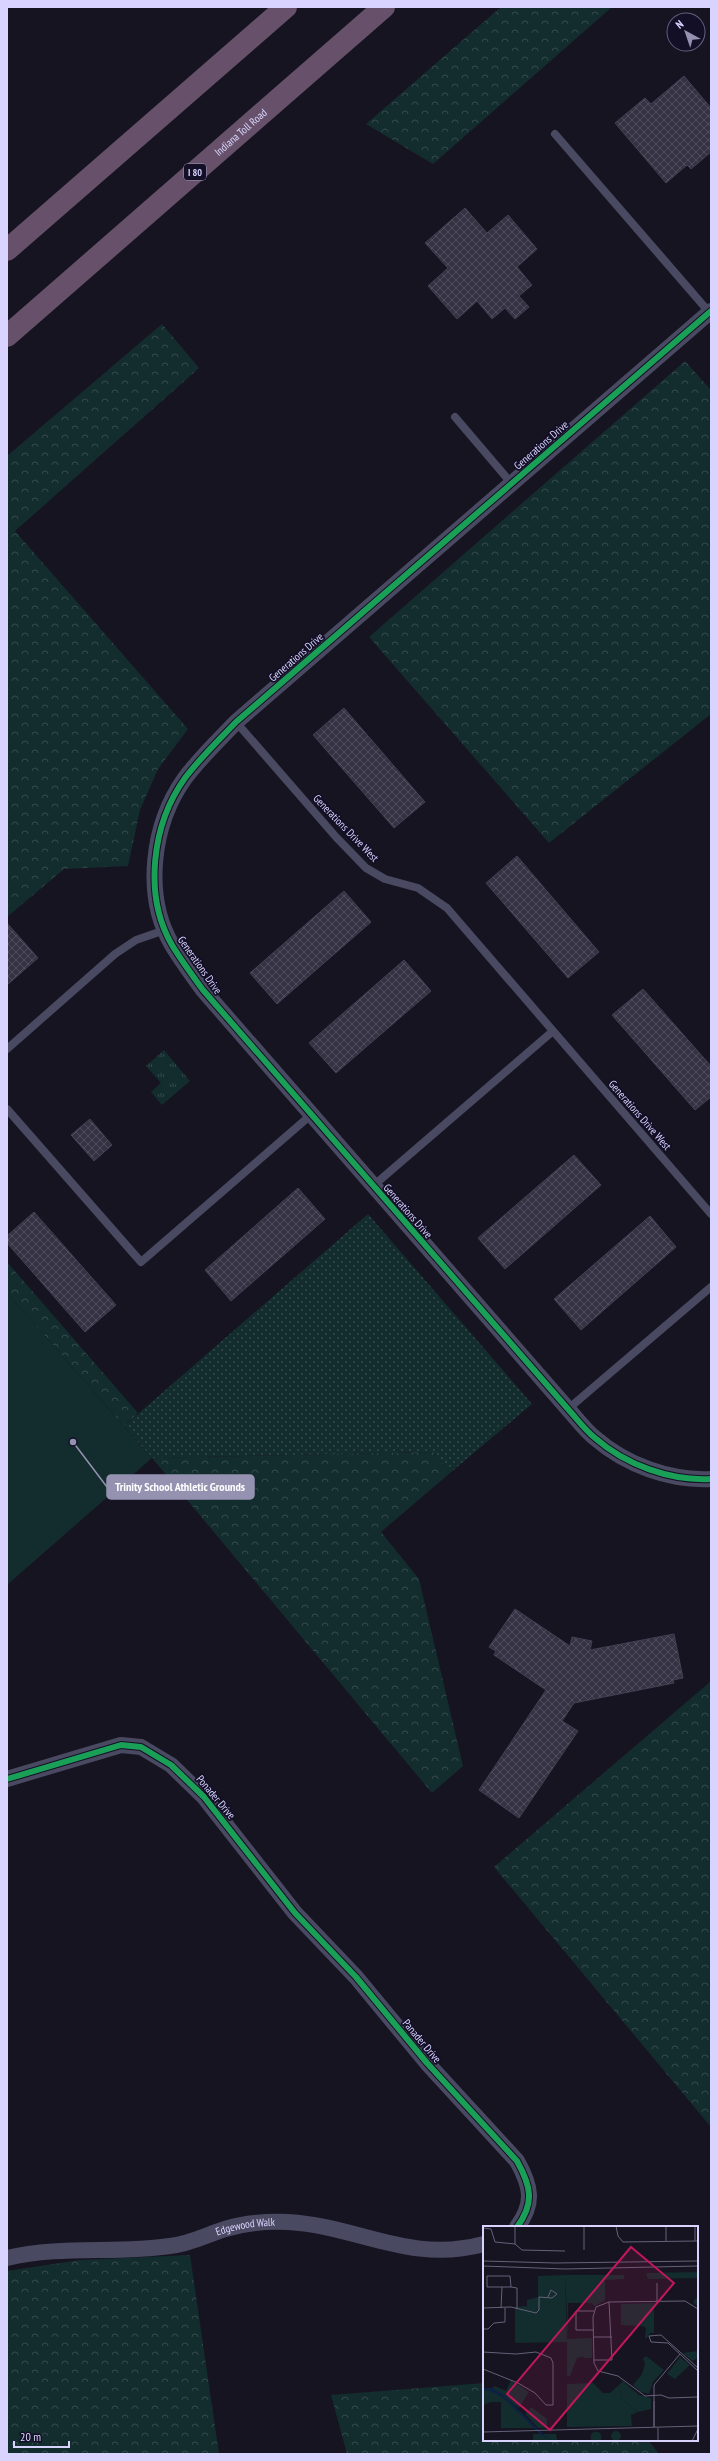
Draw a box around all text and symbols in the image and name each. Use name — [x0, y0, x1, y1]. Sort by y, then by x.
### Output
north arrow — [666, 12, 706, 52]
text: N — [673, 17, 686, 32]
street label: Indiana Toll Road — [211, 105, 270, 159]
road number: I 80 — [184, 164, 206, 180]
street label: Generations Drive — [511, 417, 572, 473]
street label: Generations Drive — [266, 629, 327, 685]
street label: Generations Drive West — [310, 791, 382, 865]
street label: Generations Drive — [175, 933, 225, 997]
street label: Generations Drive West — [606, 1077, 674, 1153]
street label: Generations Drive — [380, 1181, 436, 1242]
callout: Trinity School Athletic Grounds — [107, 1475, 254, 1499]
text: Trinity School Athletic Grounds — [115, 1479, 245, 1494]
street label: Ponader Drive — [194, 1772, 239, 1822]
street label: Panader Drive — [400, 2016, 445, 2066]
street label: Edgewood Walk — [214, 2215, 276, 2239]
inset map — [483, 2226, 698, 2441]
scale bar — [14, 2423, 69, 2449]
text: 20 m — [20, 2429, 41, 2444]

